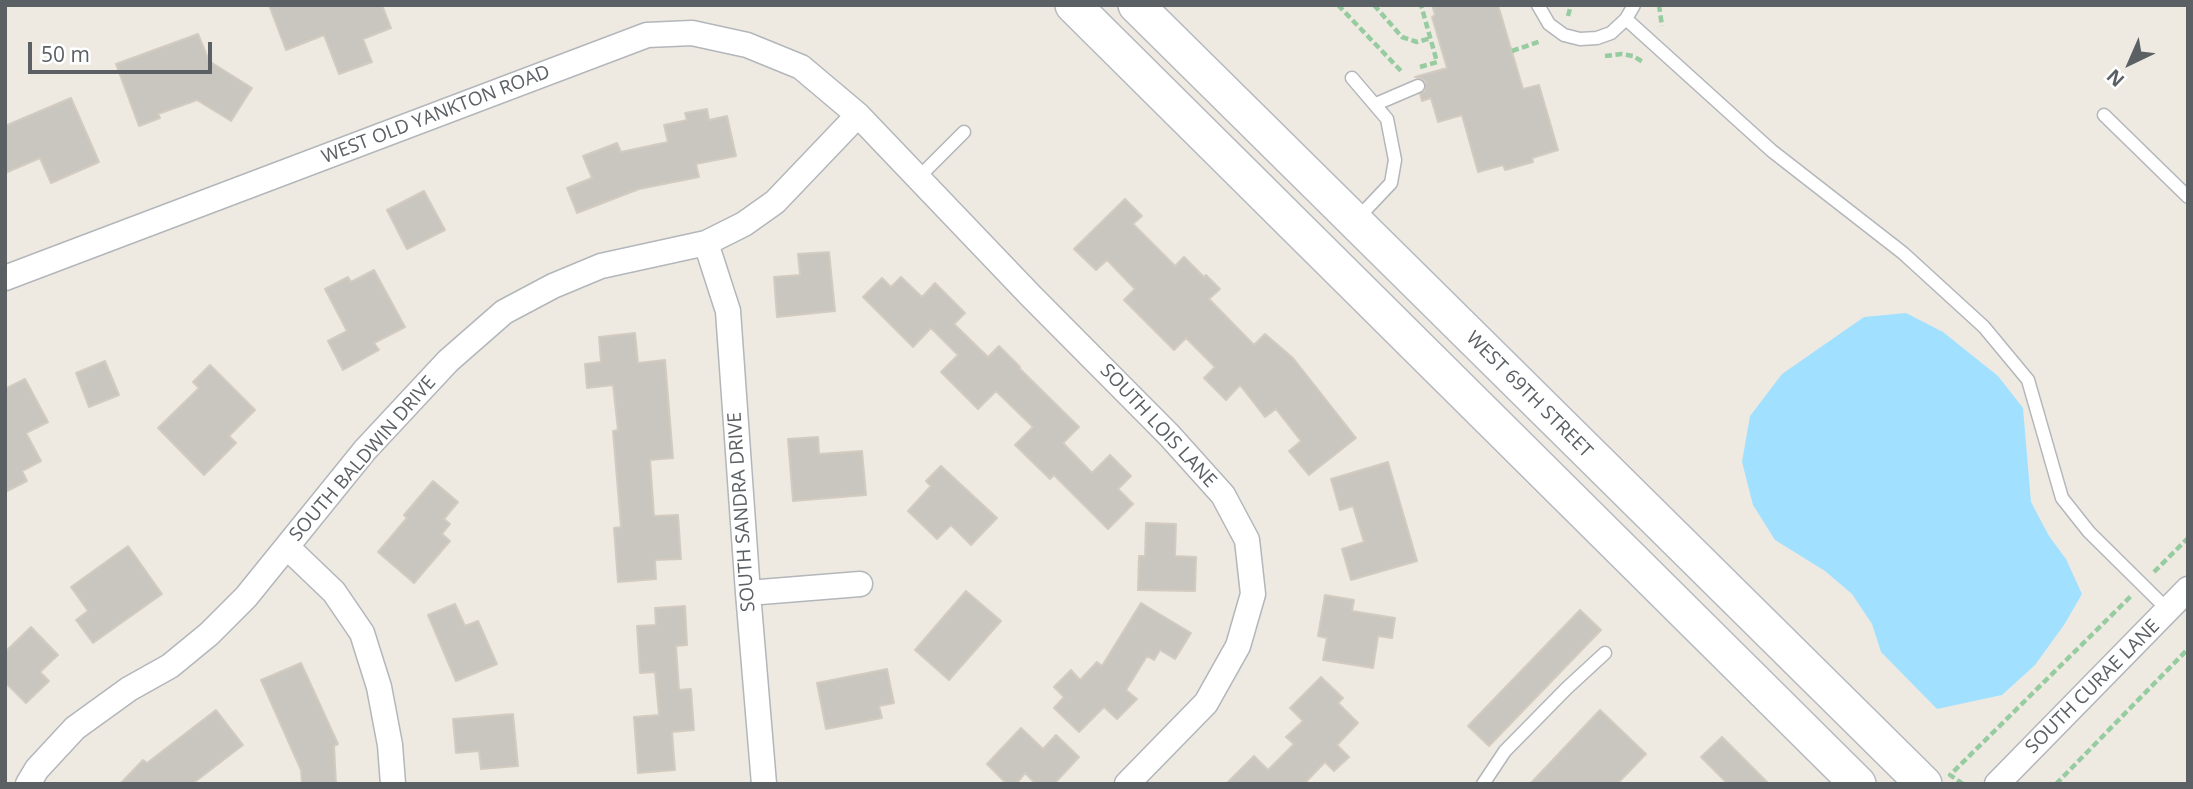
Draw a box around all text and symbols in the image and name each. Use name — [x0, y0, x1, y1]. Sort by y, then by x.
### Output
scale bar — [32, 28, 215, 72]
north arrow — [2095, 28, 2165, 98]
text: 50 m — [41, 40, 90, 68]
street label: WEST OLD YANKTON ROAD — [319, 61, 553, 169]
text: N — [2101, 63, 2130, 93]
street label: WEST 69TH STREET — [1461, 327, 1597, 463]
street label: SOUTH LOIS LANE — [1095, 359, 1221, 493]
street label: SOUTH BALDWIN DRIVE — [285, 372, 441, 546]
street label: SOUTH SANDRA DRIVE — [724, 411, 760, 613]
street label: SOUTH CURAE LANE — [2021, 615, 2165, 759]

